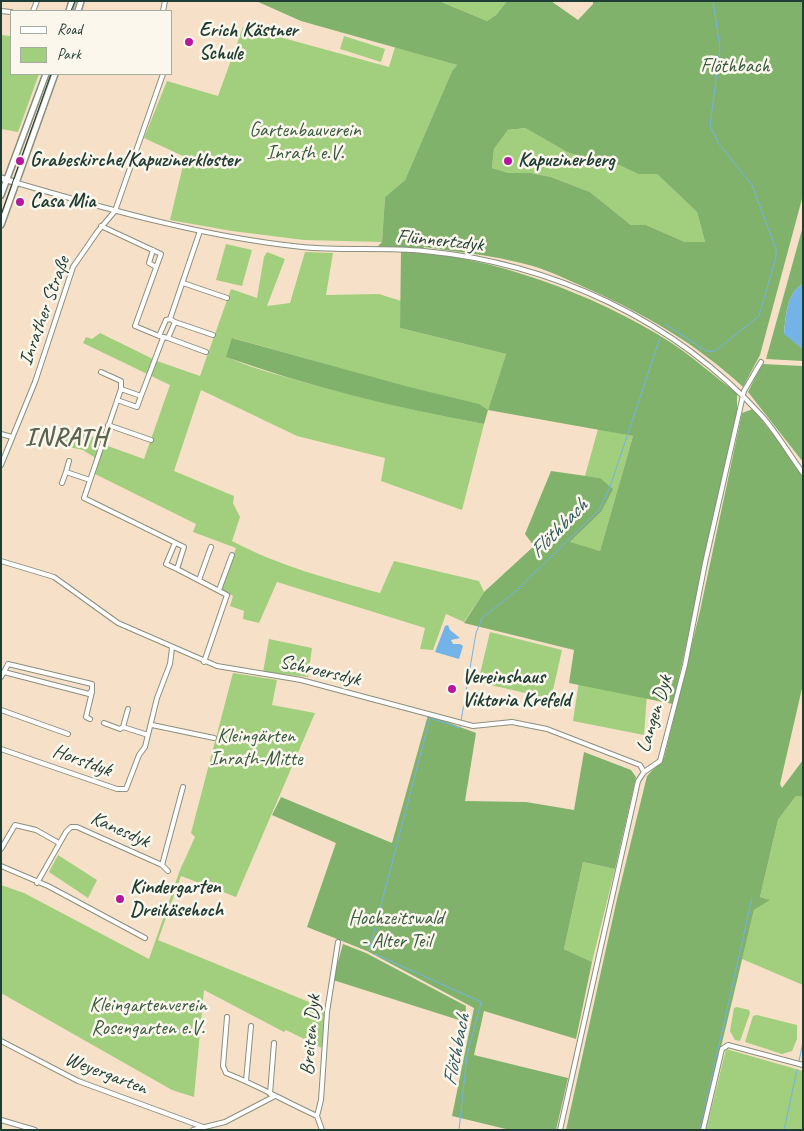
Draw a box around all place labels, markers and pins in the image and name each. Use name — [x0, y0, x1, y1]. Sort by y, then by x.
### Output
place label: Erich Kästner Schule — [199, 19, 298, 66]
marker: Erich Kästner Schule — [183, 36, 195, 48]
place label: Grabeskirche/Kapuzinerkloster — [30, 149, 240, 173]
place label: Kapuzinerberg — [518, 149, 615, 173]
marker: Grabeskirche/Kapuzinerkloster — [14, 155, 26, 167]
marker: Kapuzinerberg — [502, 155, 514, 167]
place label: Casa Mia — [30, 190, 95, 214]
marker: Casa Mia — [14, 196, 26, 208]
place label: Vereinshaus Viktoria Krefeld — [462, 666, 570, 713]
marker: Vereinshaus Viktoria Krefeld — [446, 683, 458, 695]
place label: Kindergarten Dreikäsehoch — [130, 876, 223, 923]
marker: Kindergarten Dreikäsehoch — [114, 893, 126, 905]

